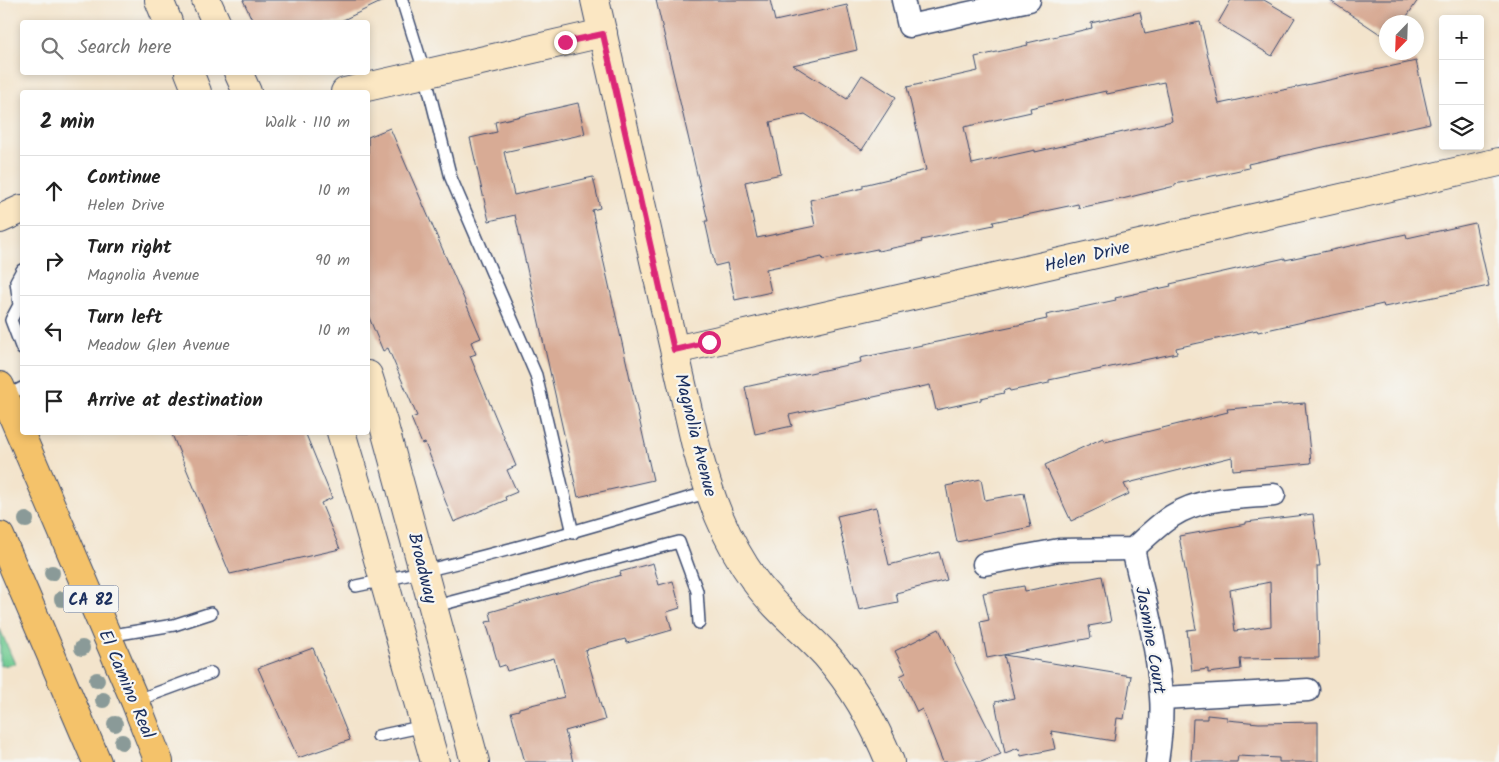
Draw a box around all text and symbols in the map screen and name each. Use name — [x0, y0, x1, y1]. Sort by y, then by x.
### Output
north arrow — [1379, 15, 1424, 60]
map controls — [1439, 15, 1484, 150]
button: + — [1439, 15, 1484, 60]
search box — [20, 20, 370, 75]
route end — [554, 31, 577, 54]
text: Search here — [78, 33, 172, 63]
icon: search — [38, 34, 66, 62]
button: − — [1439, 60, 1484, 105]
button: layers — [1439, 105, 1484, 150]
text: 2 min — [40, 106, 95, 139]
text: Walk · 110 m — [265, 110, 350, 135]
text: Continue — [87, 163, 160, 193]
icon: ahead — [40, 177, 68, 205]
text: 10 m — [318, 178, 350, 203]
text: Helen Drive — [87, 193, 164, 218]
text: Turn right — [87, 233, 172, 263]
street label: Helen Drive — [1042, 234, 1133, 281]
icon: right — [40, 247, 68, 275]
text: 90 m — [315, 248, 350, 273]
text: Magnolia Avenue — [87, 263, 199, 288]
text: Turn left — [87, 303, 162, 333]
icon: left — [40, 317, 68, 345]
text: 10 m — [318, 318, 350, 343]
route start — [698, 331, 721, 354]
text: Meadow Glen Avenue — [87, 333, 230, 358]
street label: Magnolia Avenue — [665, 371, 724, 500]
text: Arrive at destination — [87, 386, 263, 416]
icon: arrive — [40, 387, 68, 415]
street label: Broadway — [399, 530, 444, 607]
street label: Jasmine Court — [1126, 584, 1173, 697]
road number: CA 82 — [64, 586, 118, 612]
street label: El Camino Real — [90, 625, 162, 744]

